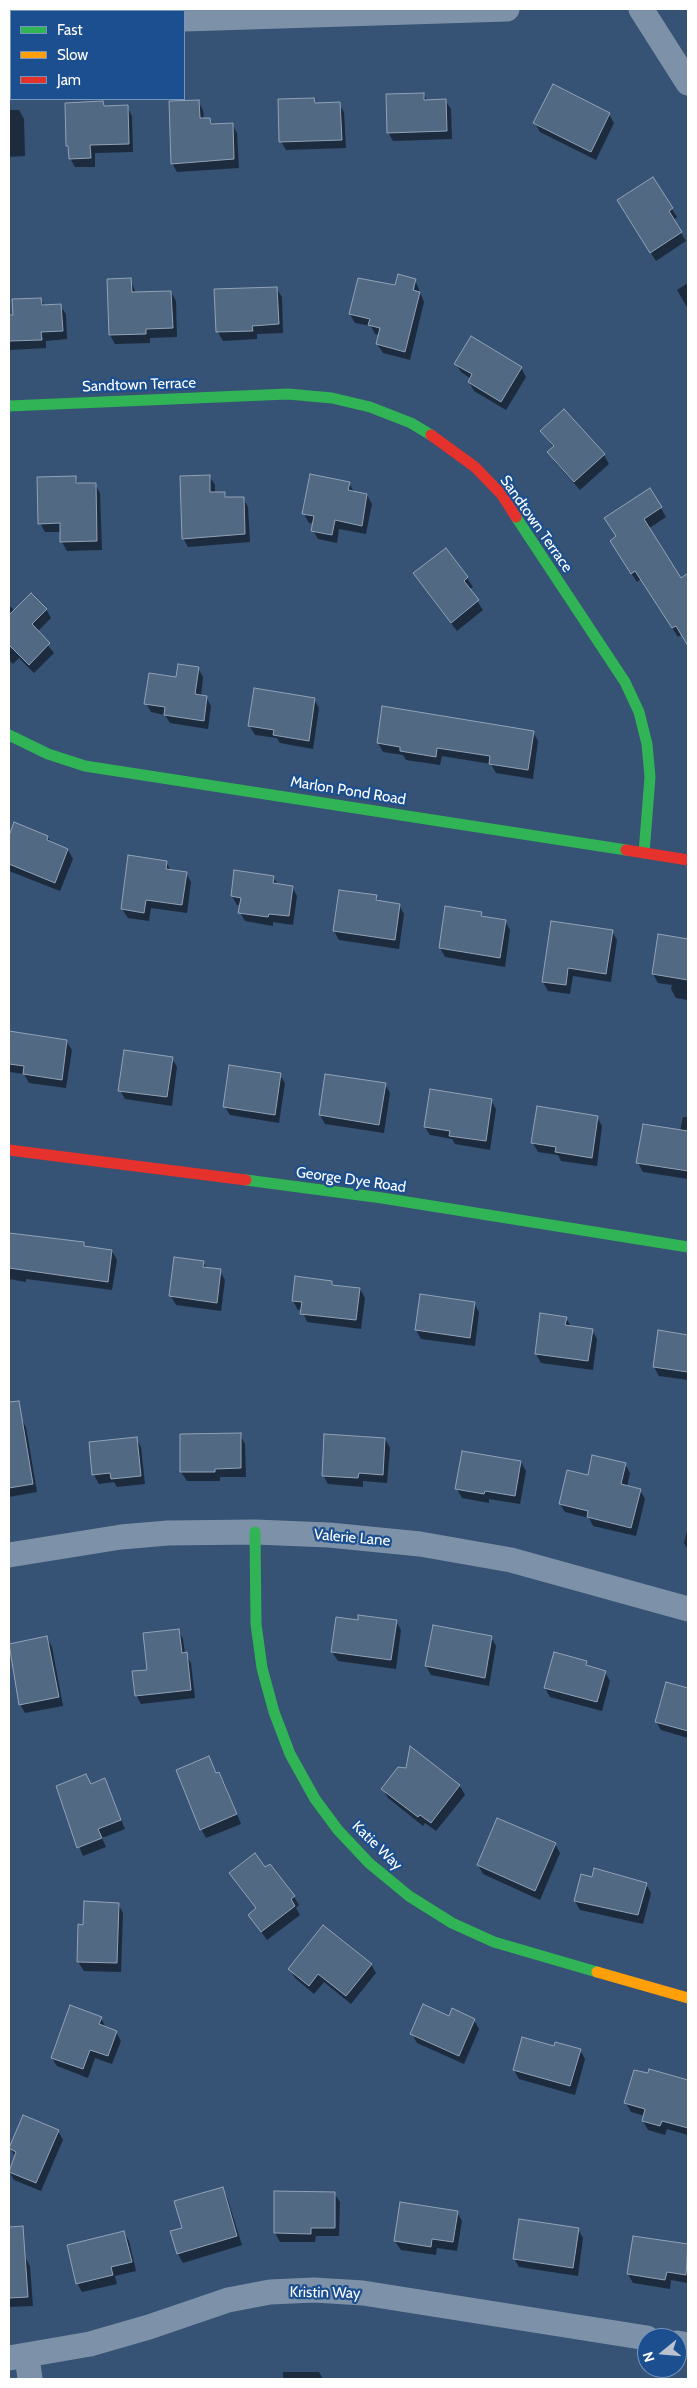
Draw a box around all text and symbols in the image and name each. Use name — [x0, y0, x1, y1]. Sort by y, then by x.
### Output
legend — [10, 10, 185, 100]
text: Fast — [57, 21, 82, 39]
text: Slow — [57, 46, 88, 64]
text: Jam — [57, 71, 81, 89]
street label: Sandtown Terrace — [82, 374, 196, 396]
street label: Sandtown Terrace — [496, 472, 576, 576]
street label: Marlon Pond Road — [289, 773, 407, 809]
street label: George Dye Road — [295, 1163, 407, 1197]
street label: Valerie Lane — [313, 1526, 391, 1550]
street label: Katie Way — [348, 1818, 406, 1874]
street label: Kristin Way — [290, 2283, 360, 2303]
north arrow — [637, 2328, 687, 2378]
text: N — [639, 2350, 659, 2364]

